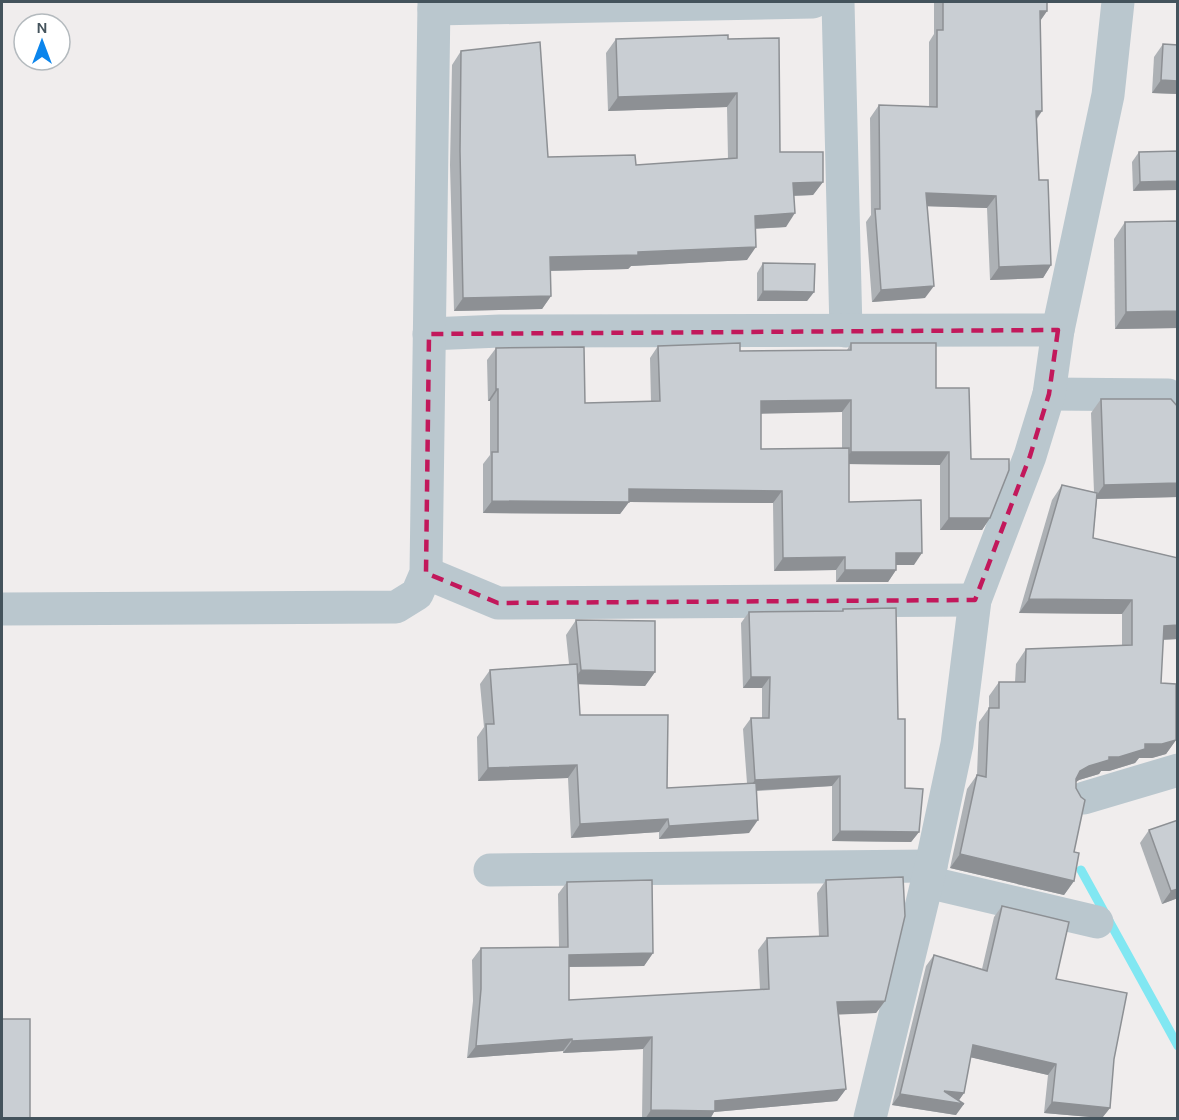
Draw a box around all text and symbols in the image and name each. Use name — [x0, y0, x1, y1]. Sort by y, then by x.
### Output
north arrow — [12, 12, 72, 72]
text: N — [36, 18, 48, 37]

